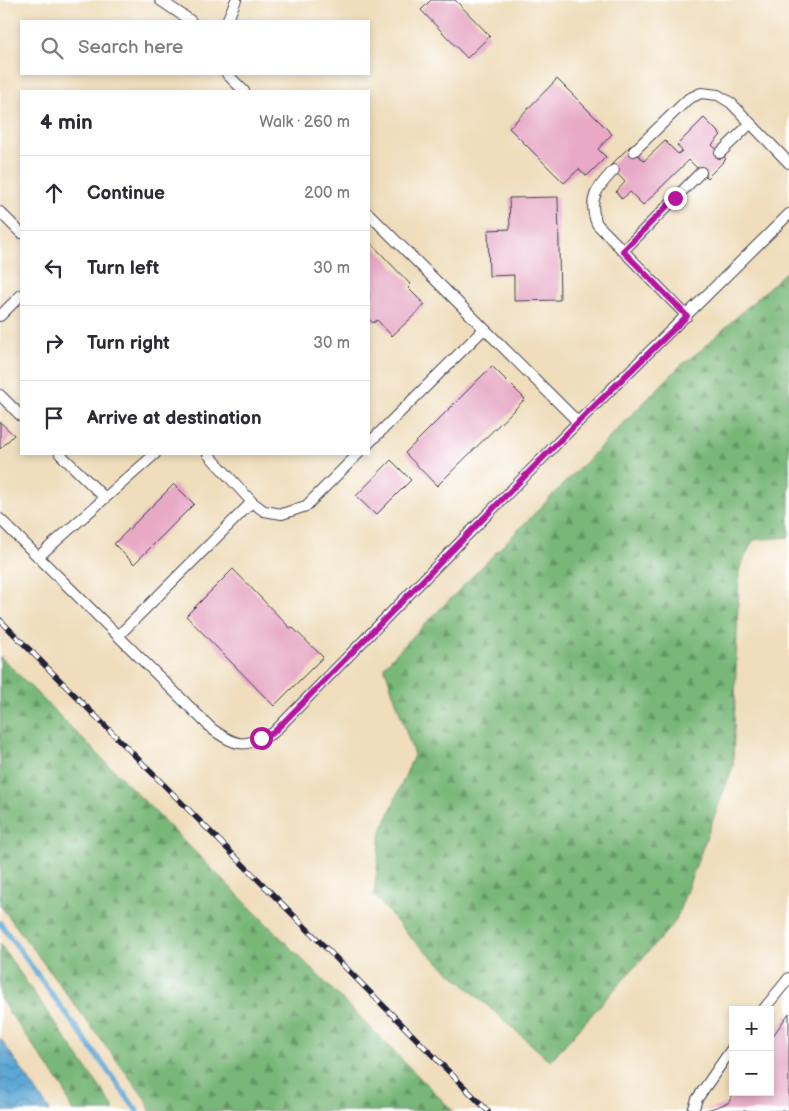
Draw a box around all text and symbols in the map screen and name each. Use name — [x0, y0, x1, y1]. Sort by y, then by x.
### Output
search box — [20, 20, 370, 75]
icon: search — [38, 34, 66, 62]
text: Search here — [78, 36, 183, 59]
text: 4 min — [40, 110, 93, 135]
text: Walk · 260 m — [259, 113, 350, 132]
icon: ahead — [40, 179, 68, 207]
text: Continue — [87, 182, 165, 205]
text: 200 m — [304, 184, 350, 203]
route end — [664, 187, 687, 210]
icon: left — [40, 254, 68, 282]
text: Turn left — [87, 257, 159, 280]
text: 30 m — [313, 259, 350, 278]
icon: right — [40, 329, 68, 357]
text: Turn right — [87, 332, 170, 355]
text: 30 m — [313, 334, 350, 353]
icon: arrive — [40, 404, 68, 432]
text: Arrive at destination — [87, 407, 262, 430]
route start — [250, 727, 273, 750]
map controls — [729, 1006, 774, 1096]
button: + — [729, 1006, 774, 1051]
button: − — [729, 1051, 774, 1096]

